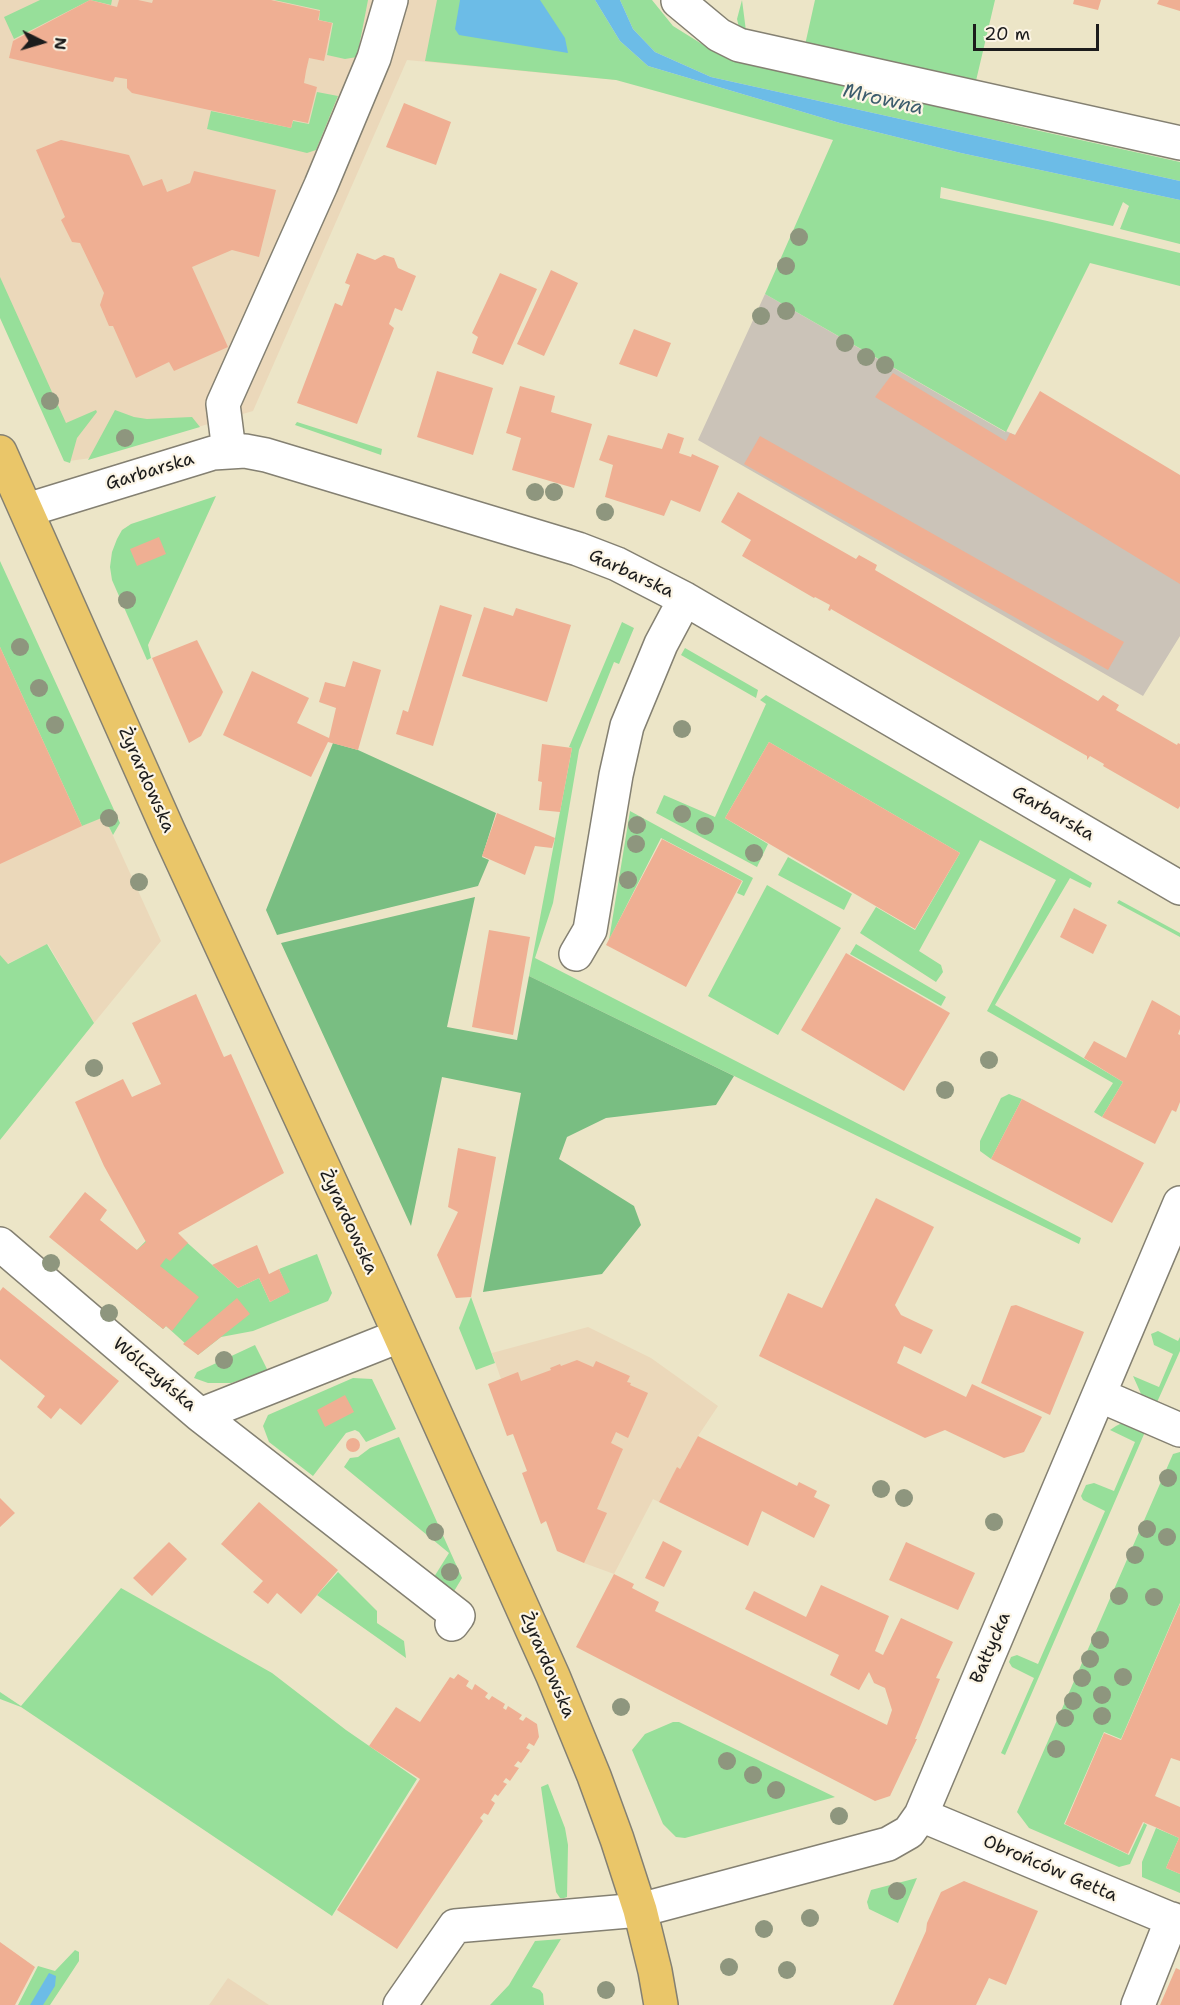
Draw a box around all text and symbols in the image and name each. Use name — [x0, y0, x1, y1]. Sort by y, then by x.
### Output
north arrow — [12, 12, 72, 72]
scale bar — [976, 12, 1102, 50]
text: 20 m — [984, 22, 1030, 46]
text: N — [49, 36, 71, 51]
water label: Mrowna — [840, 79, 926, 121]
street label: Garbarska — [103, 448, 197, 496]
street label: Garbarska — [585, 545, 677, 603]
street label: Żyrardowska — [113, 724, 179, 836]
street label: Garbarska — [1008, 782, 1098, 846]
street label: Żyrardowska — [314, 1166, 382, 1278]
street label: Wólczyńska — [108, 1334, 200, 1416]
street label: Żyrardowska — [515, 1609, 579, 1721]
street label: Bałtycka — [966, 1609, 1016, 1687]
street label: Obrońców Getta — [980, 1831, 1120, 1907]

